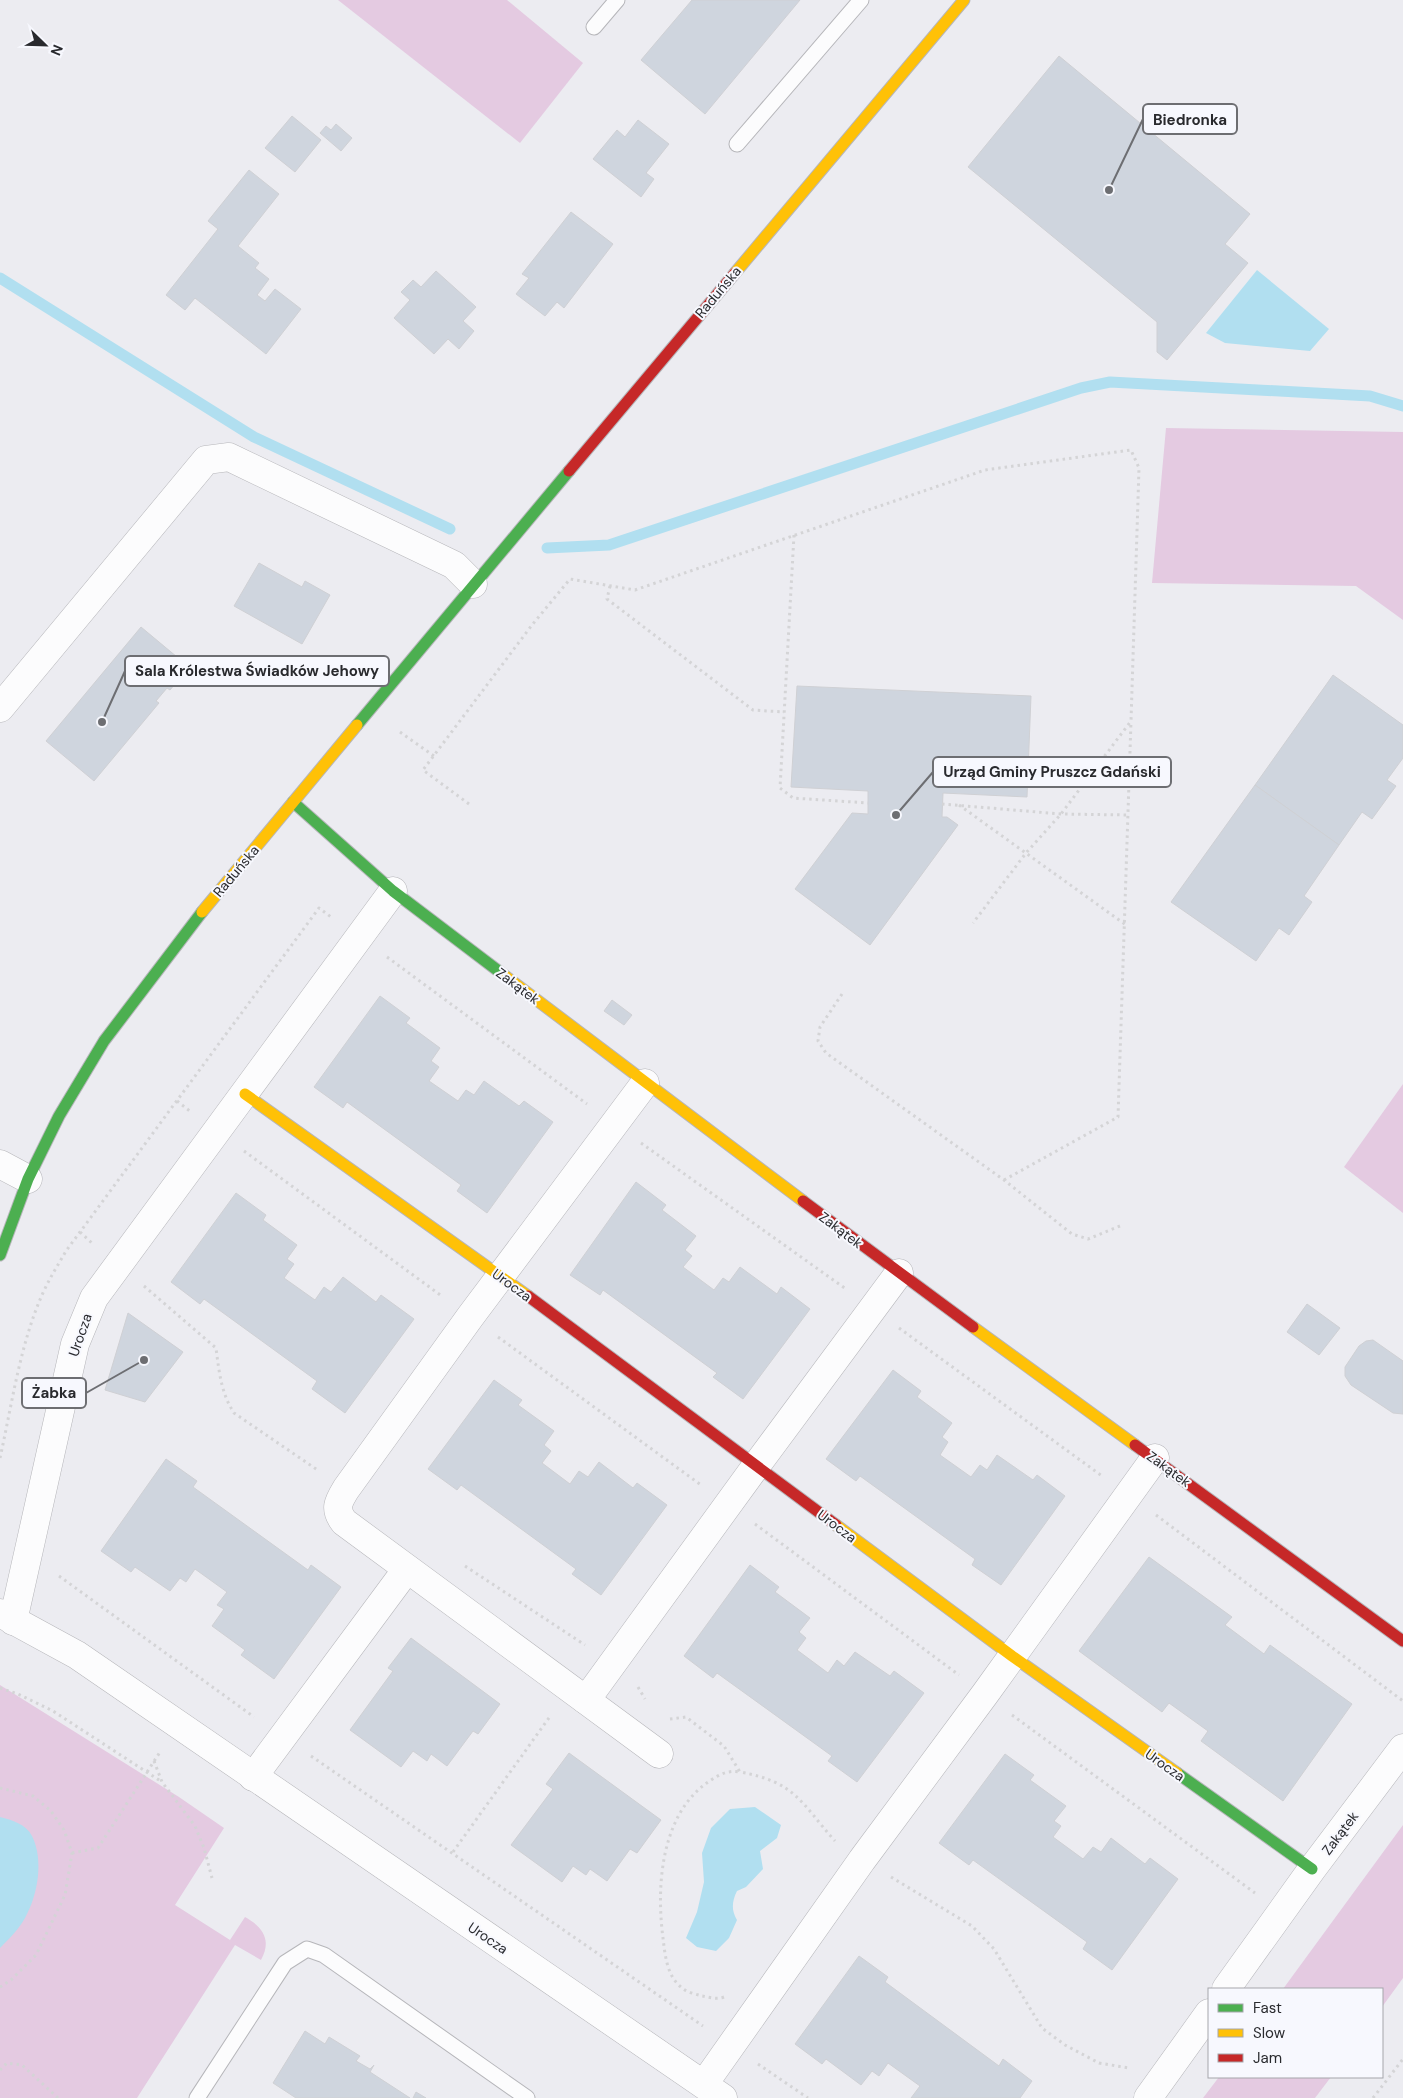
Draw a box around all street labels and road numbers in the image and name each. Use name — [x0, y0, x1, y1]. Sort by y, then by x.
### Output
street label: Raduńska — [691, 262, 745, 322]
street label: Raduńska — [209, 841, 263, 901]
street label: Zakątek — [493, 964, 543, 1008]
street label: Zakątek — [816, 1208, 866, 1252]
street label: Urocza — [489, 1265, 535, 1305]
street label: Urocza — [64, 1311, 96, 1359]
street label: Zakątek — [1144, 1447, 1194, 1491]
street label: Urocza — [814, 1505, 860, 1547]
street label: Urocza — [1142, 1745, 1188, 1785]
street label: Zakątek — [1318, 1808, 1362, 1858]
street label: Urocza — [465, 1918, 511, 1958]

